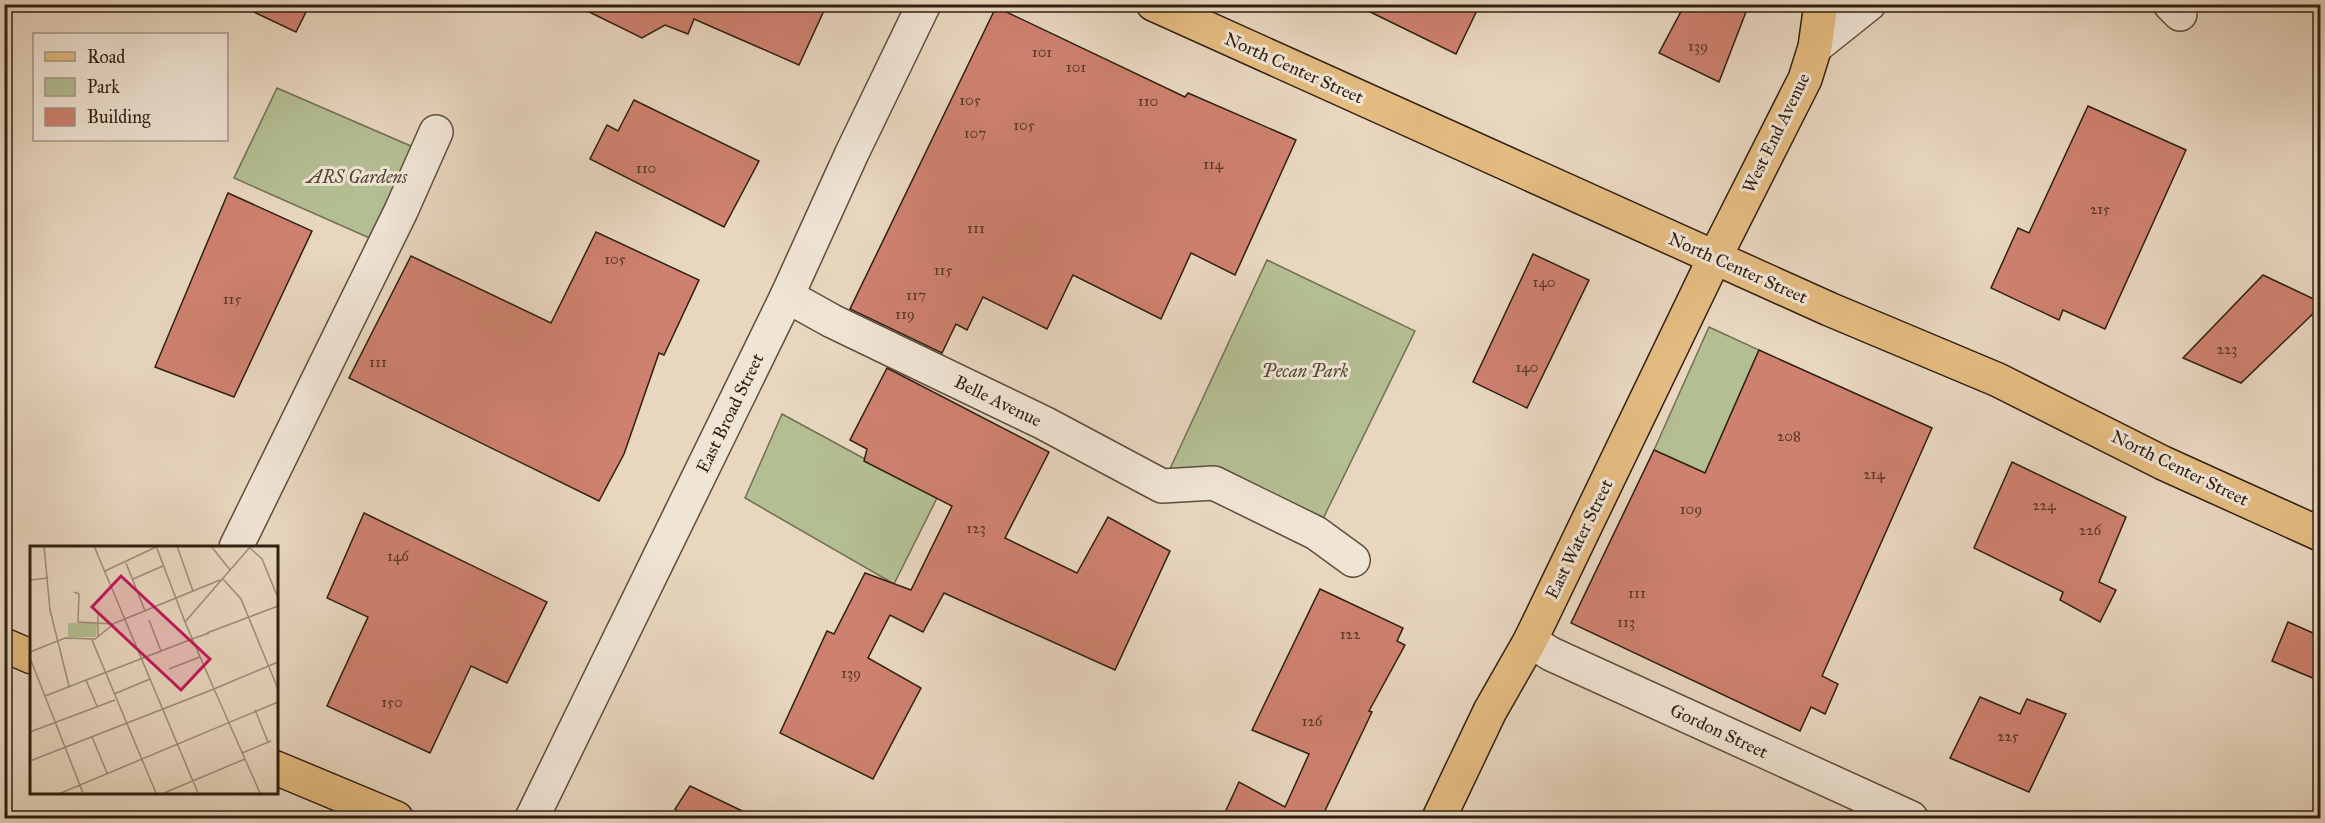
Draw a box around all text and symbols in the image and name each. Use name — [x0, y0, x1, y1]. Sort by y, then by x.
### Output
street label: North Center Street — [1221, 27, 1367, 109]
legend — [33, 33, 228, 141]
house number: 139 — [1688, 37, 1708, 55]
house number: 101 — [1032, 43, 1052, 61]
text: Road — [87, 46, 125, 68]
house number: 101 — [1066, 58, 1086, 76]
street label: West End Avenue — [1738, 70, 1814, 196]
text: Park — [87, 76, 120, 98]
house number: 105 — [959, 91, 981, 109]
house number: 110 — [1138, 92, 1158, 110]
text: Building — [87, 106, 151, 129]
house number: 105 — [1013, 116, 1035, 134]
house number: 107 — [964, 124, 986, 142]
house number: 114 — [1203, 155, 1224, 173]
house number: 110 — [636, 159, 656, 177]
park label: ARS Gardens — [305, 166, 408, 188]
house number: 215 — [2090, 200, 2110, 218]
house number: 111 — [967, 219, 985, 237]
street label: North Center Street — [1665, 227, 1811, 309]
house number: 105 — [604, 250, 626, 268]
house number: 115 — [934, 261, 952, 279]
house number: 140 — [1532, 273, 1556, 291]
house number: 117 — [906, 286, 926, 304]
house number: 115 — [223, 290, 241, 308]
house number: 119 — [895, 305, 915, 323]
house number: 223 — [2217, 340, 2237, 358]
street label: East Broad Street — [692, 349, 769, 476]
house number: 111 — [369, 353, 387, 371]
house number: 140 — [1515, 358, 1539, 376]
park label: Pecan Park — [1262, 360, 1348, 382]
street label: Belle Avenue — [951, 370, 1045, 432]
street label: North Center Street — [2108, 425, 2253, 511]
house number: 208 — [1777, 427, 1801, 445]
house number: 214 — [1863, 465, 1885, 483]
street label: East Water Street — [1541, 475, 1618, 602]
house number: 224 — [2032, 496, 2056, 514]
house number: 109 — [1680, 500, 1702, 518]
house number: 123 — [966, 519, 986, 537]
house number: 226 — [2079, 521, 2103, 539]
inset map — [30, 546, 278, 793]
house number: 146 — [387, 547, 410, 565]
house number: 111 — [1628, 584, 1646, 602]
house number: 113 — [1617, 613, 1635, 631]
house number: 122 — [1340, 625, 1361, 643]
house number: 139 — [841, 664, 861, 682]
house number: 150 — [381, 693, 403, 711]
street label: Gordon Street — [1667, 699, 1772, 764]
house number: 126 — [1301, 712, 1324, 730]
house number: 225 — [1997, 727, 2019, 745]

